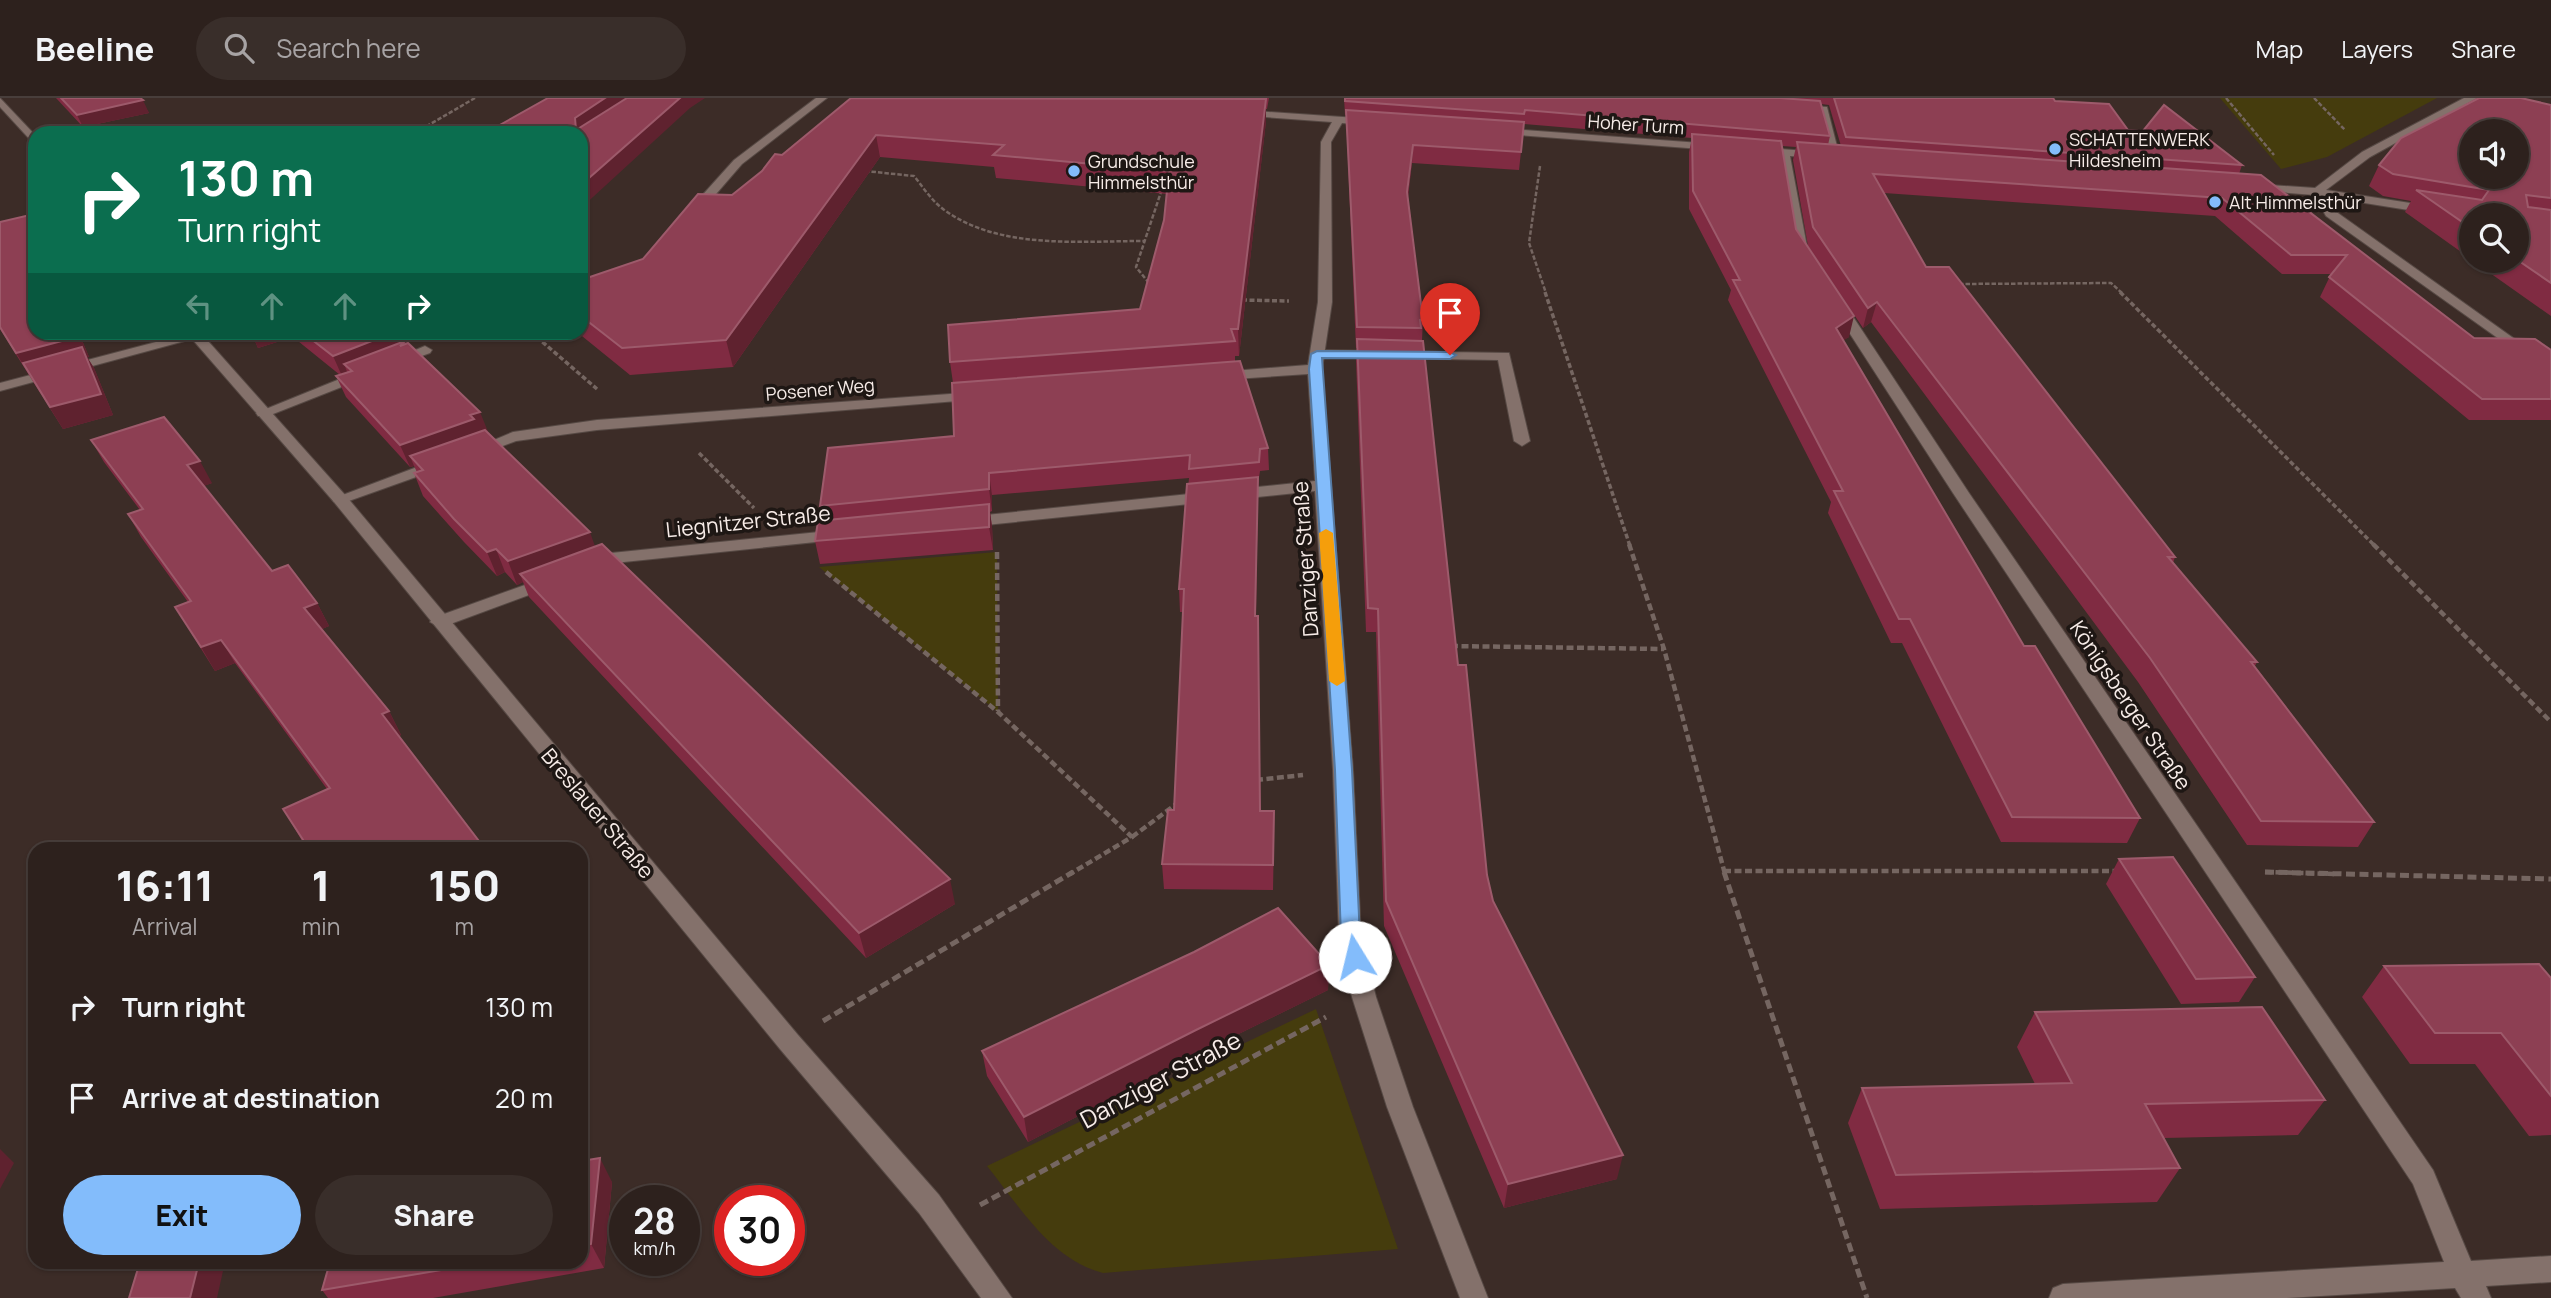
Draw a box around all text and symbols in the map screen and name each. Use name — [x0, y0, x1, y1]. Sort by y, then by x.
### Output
search box — [196, 17, 686, 80]
text: Beeline — [35, 26, 154, 71]
icon: search — [220, 29, 258, 67]
text: Search here — [276, 30, 421, 66]
text: Map — [2256, 32, 2303, 65]
text: Layers — [2341, 32, 2413, 65]
text: Share — [2451, 32, 2516, 65]
street label: Hoher Turm — [1587, 109, 1685, 139]
map controls — [2459, 119, 2529, 273]
button: sound — [2459, 119, 2529, 189]
place label: SCHATTENWERK Hildesheim — [2069, 127, 2210, 172]
marker: SCHATTENWERK Hildesheim — [2047, 141, 2063, 157]
text: 130 m — [178, 144, 314, 211]
place label: Grundschule Himmelsthür — [1088, 149, 1195, 194]
icon: right — [63, 154, 154, 245]
marker: Grundschule Himmelsthür — [1066, 163, 1082, 179]
place label: Alt Himmelsthür — [2229, 190, 2362, 214]
marker: Alt Himmelsthür — [2207, 194, 2223, 210]
button: search — [2459, 203, 2529, 273]
text: Turn right — [178, 208, 321, 252]
pin — [1420, 283, 1480, 355]
icon: left — [180, 287, 218, 325]
icon: ahead — [253, 287, 291, 325]
icon: ahead — [326, 287, 364, 325]
icon: right — [399, 287, 437, 325]
icon: arrive — [1431, 294, 1469, 332]
street label: Posener Weg — [765, 372, 875, 406]
street label: Danziger Straße — [1286, 480, 1324, 638]
street label: Liegnitzer Straße — [664, 498, 832, 544]
street label: Königsberger Straße — [2064, 615, 2198, 795]
street label: Breslauer Straße — [535, 742, 661, 884]
text: 16:11 — [116, 856, 214, 914]
text: 1 — [312, 856, 331, 914]
text: 150 — [428, 856, 500, 914]
text: Arrival — [132, 910, 198, 942]
text: min — [302, 910, 340, 942]
text: m — [454, 910, 474, 942]
position arrow — [1318, 920, 1392, 994]
icon: right — [63, 988, 101, 1026]
text: Turn right — [122, 989, 246, 1025]
text: 130 m — [485, 989, 553, 1025]
street label: Danziger Straße — [1074, 1023, 1246, 1135]
icon: arrive — [63, 1079, 101, 1117]
text: Arrive at destination — [122, 1080, 380, 1116]
text: 20 m — [495, 1080, 553, 1116]
button: Exit — [63, 1175, 301, 1255]
button: Share — [315, 1175, 553, 1255]
speed limit sign: 30 — [714, 1185, 805, 1276]
text: 28 — [633, 1197, 676, 1245]
text: km/h — [634, 1236, 675, 1260]

